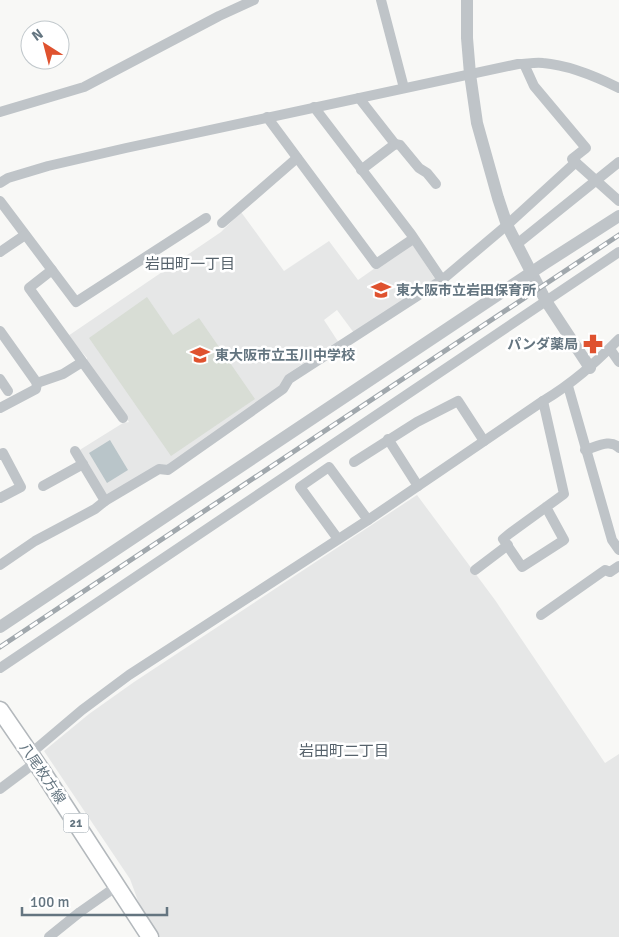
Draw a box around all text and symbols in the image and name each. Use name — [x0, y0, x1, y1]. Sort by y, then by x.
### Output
north arrow — [20, 20, 70, 70]
text: N — [29, 25, 47, 45]
district label: 岩田町一丁目 — [145, 255, 235, 273]
school or university icon: 東大阪市立岩田保育所 — [370, 279, 392, 301]
place label: 東大阪市立岩田保育所 — [396, 282, 536, 299]
pharmacy icon: パンダ薬局 — [582, 333, 604, 355]
place label: パンダ薬局 — [507, 336, 578, 353]
school or university icon: 東大阪市立玉川中学校 — [189, 344, 211, 366]
place label: 東大阪市立玉川中学校 — [215, 347, 355, 364]
street label: 八尾枚方線 — [16, 740, 69, 807]
district label: 岩田町二丁目 — [299, 742, 389, 760]
road number: 21 — [64, 814, 88, 832]
scale bar — [22, 884, 168, 916]
text: 100 m — [30, 893, 70, 911]

